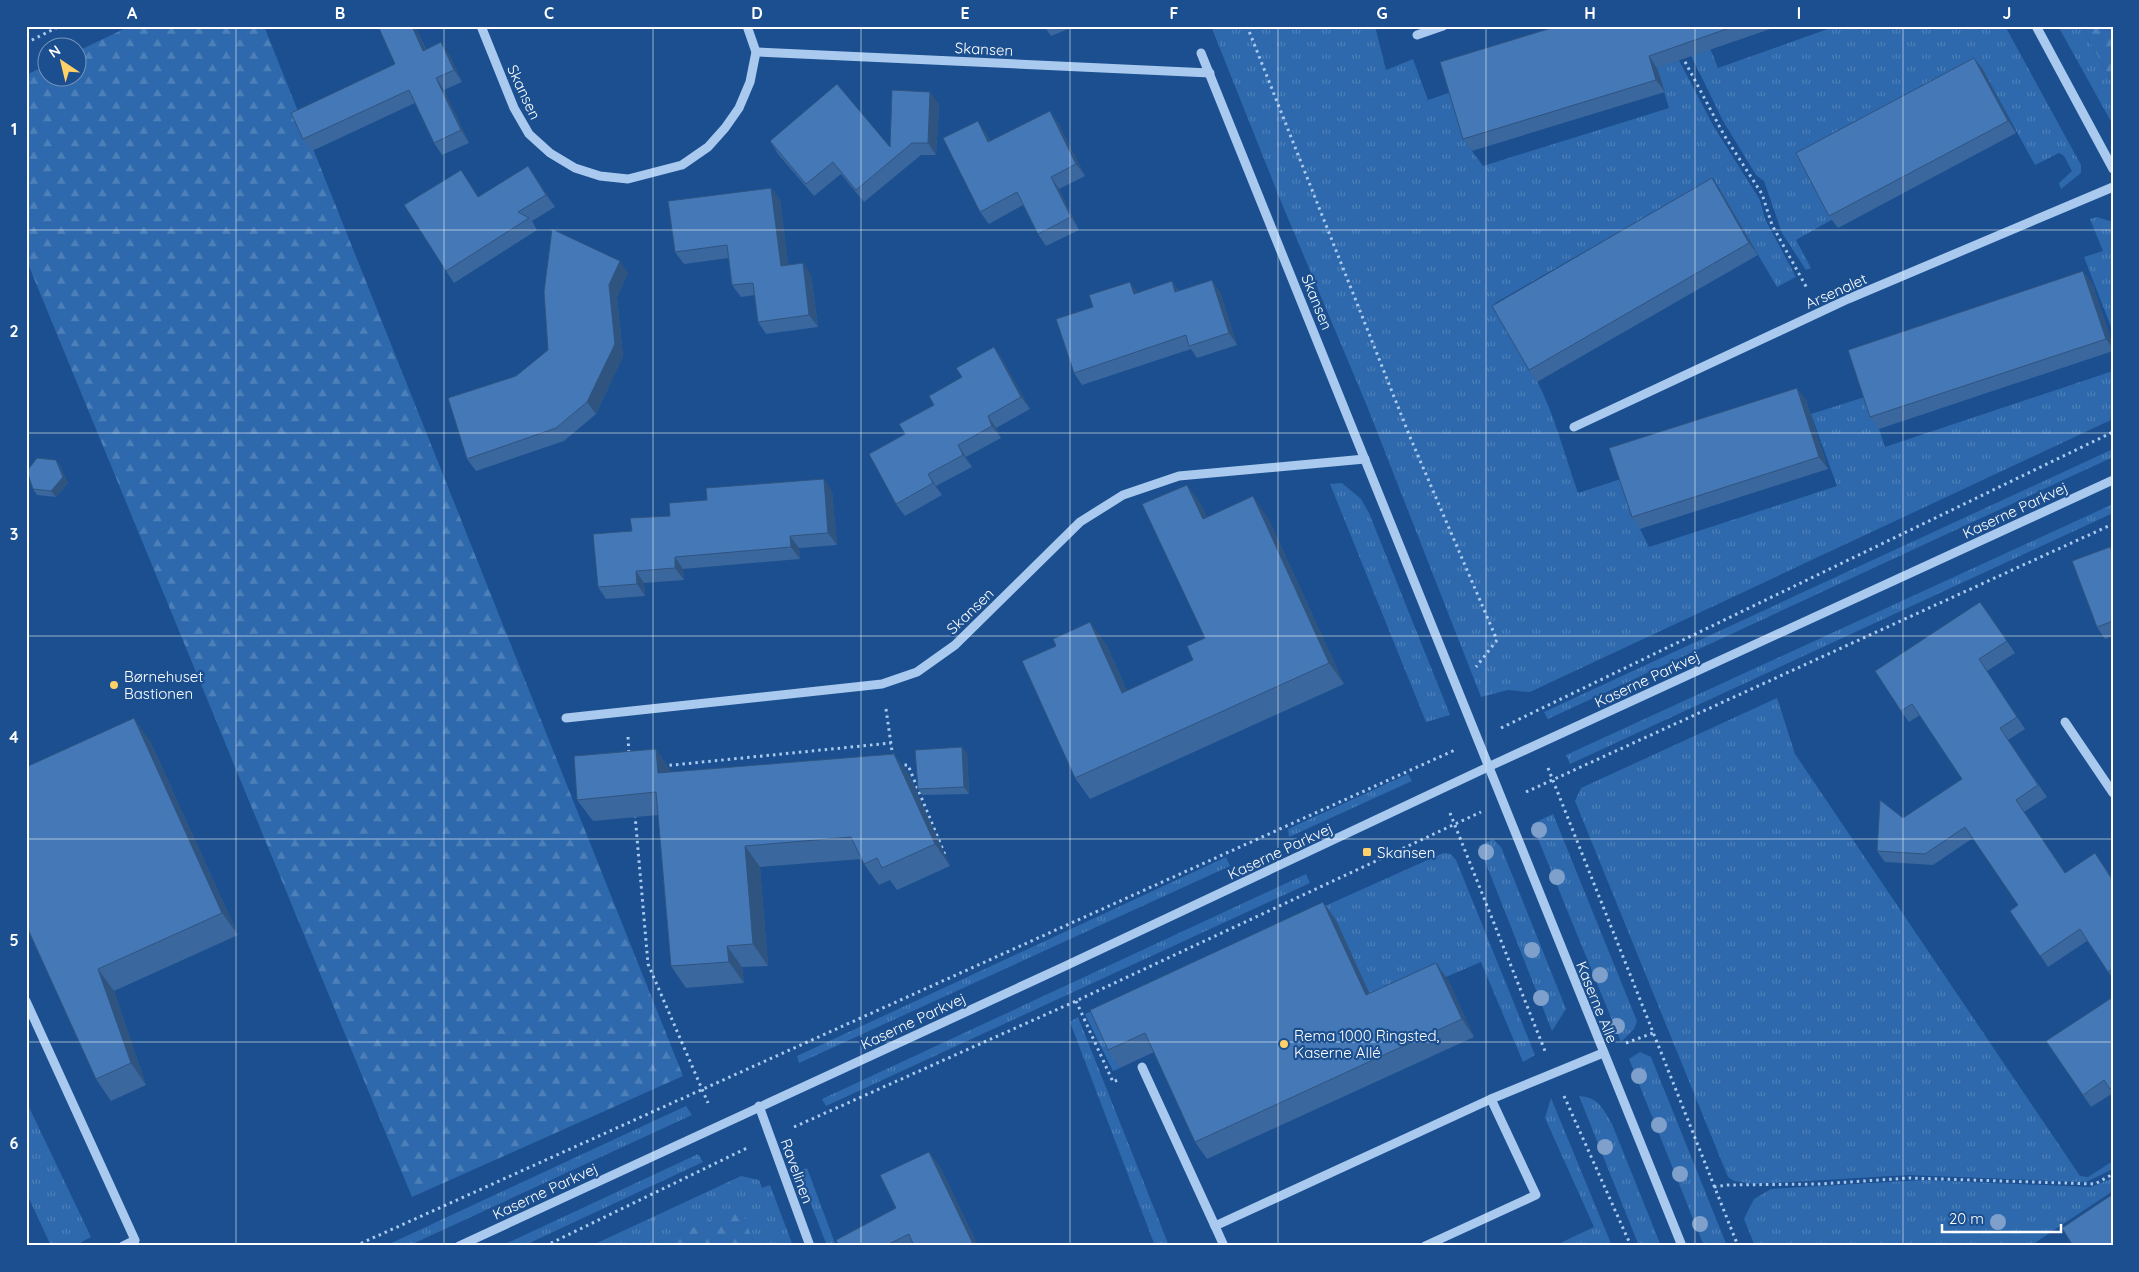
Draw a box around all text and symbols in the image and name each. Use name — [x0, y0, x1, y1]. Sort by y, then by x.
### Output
text: A — [127, 3, 138, 23]
text: B — [335, 3, 345, 23]
text: C — [544, 3, 554, 23]
text: D — [751, 3, 763, 23]
text: E — [960, 3, 970, 23]
text: F — [1170, 3, 1179, 23]
text: G — [1376, 3, 1388, 23]
text: H — [1584, 3, 1596, 23]
text: I — [1797, 3, 1801, 23]
text: J — [2003, 3, 2011, 23]
north arrow — [38, 38, 88, 88]
street label: Skansen — [954, 38, 1014, 60]
text: N — [45, 41, 64, 62]
street label: Skansen — [503, 62, 545, 122]
text: 1 — [11, 119, 17, 139]
street label: Arsenalet — [1802, 269, 1870, 313]
street label: Skansen — [1297, 271, 1337, 333]
text: 2 — [9, 321, 19, 341]
street label: Kaserne Parkvej — [1959, 477, 2071, 543]
text: 3 — [10, 524, 18, 544]
street label: Skansen — [942, 584, 998, 638]
street label: Kaserne Parkvej — [1591, 646, 1703, 712]
place label: Børnehuset Bastionen — [124, 667, 203, 703]
marker: Børnehuset Bastionen — [108, 679, 120, 691]
text: 4 — [9, 727, 19, 747]
street label: Kaserne Parkvej — [1224, 818, 1336, 884]
place label: Skansen — [1377, 843, 1435, 862]
marker: Skansen — [1361, 846, 1373, 858]
text: 5 — [9, 930, 19, 950]
street label: Kaserne Alle — [1572, 958, 1622, 1046]
street label: Kaserne Parkvej — [857, 988, 969, 1054]
place label: Rema 1000 Ringsted, Kaserne Allé — [1294, 1026, 1439, 1062]
marker: Rema 1000 Ringsted, Kaserne Allé — [1278, 1038, 1290, 1050]
text: 6 — [10, 1133, 19, 1153]
street label: Ravelinen — [776, 1136, 818, 1206]
street label: Kaserne Parkvej — [489, 1158, 601, 1224]
scale bar — [1942, 1202, 2060, 1234]
text: 20 m — [1949, 1209, 1984, 1228]

